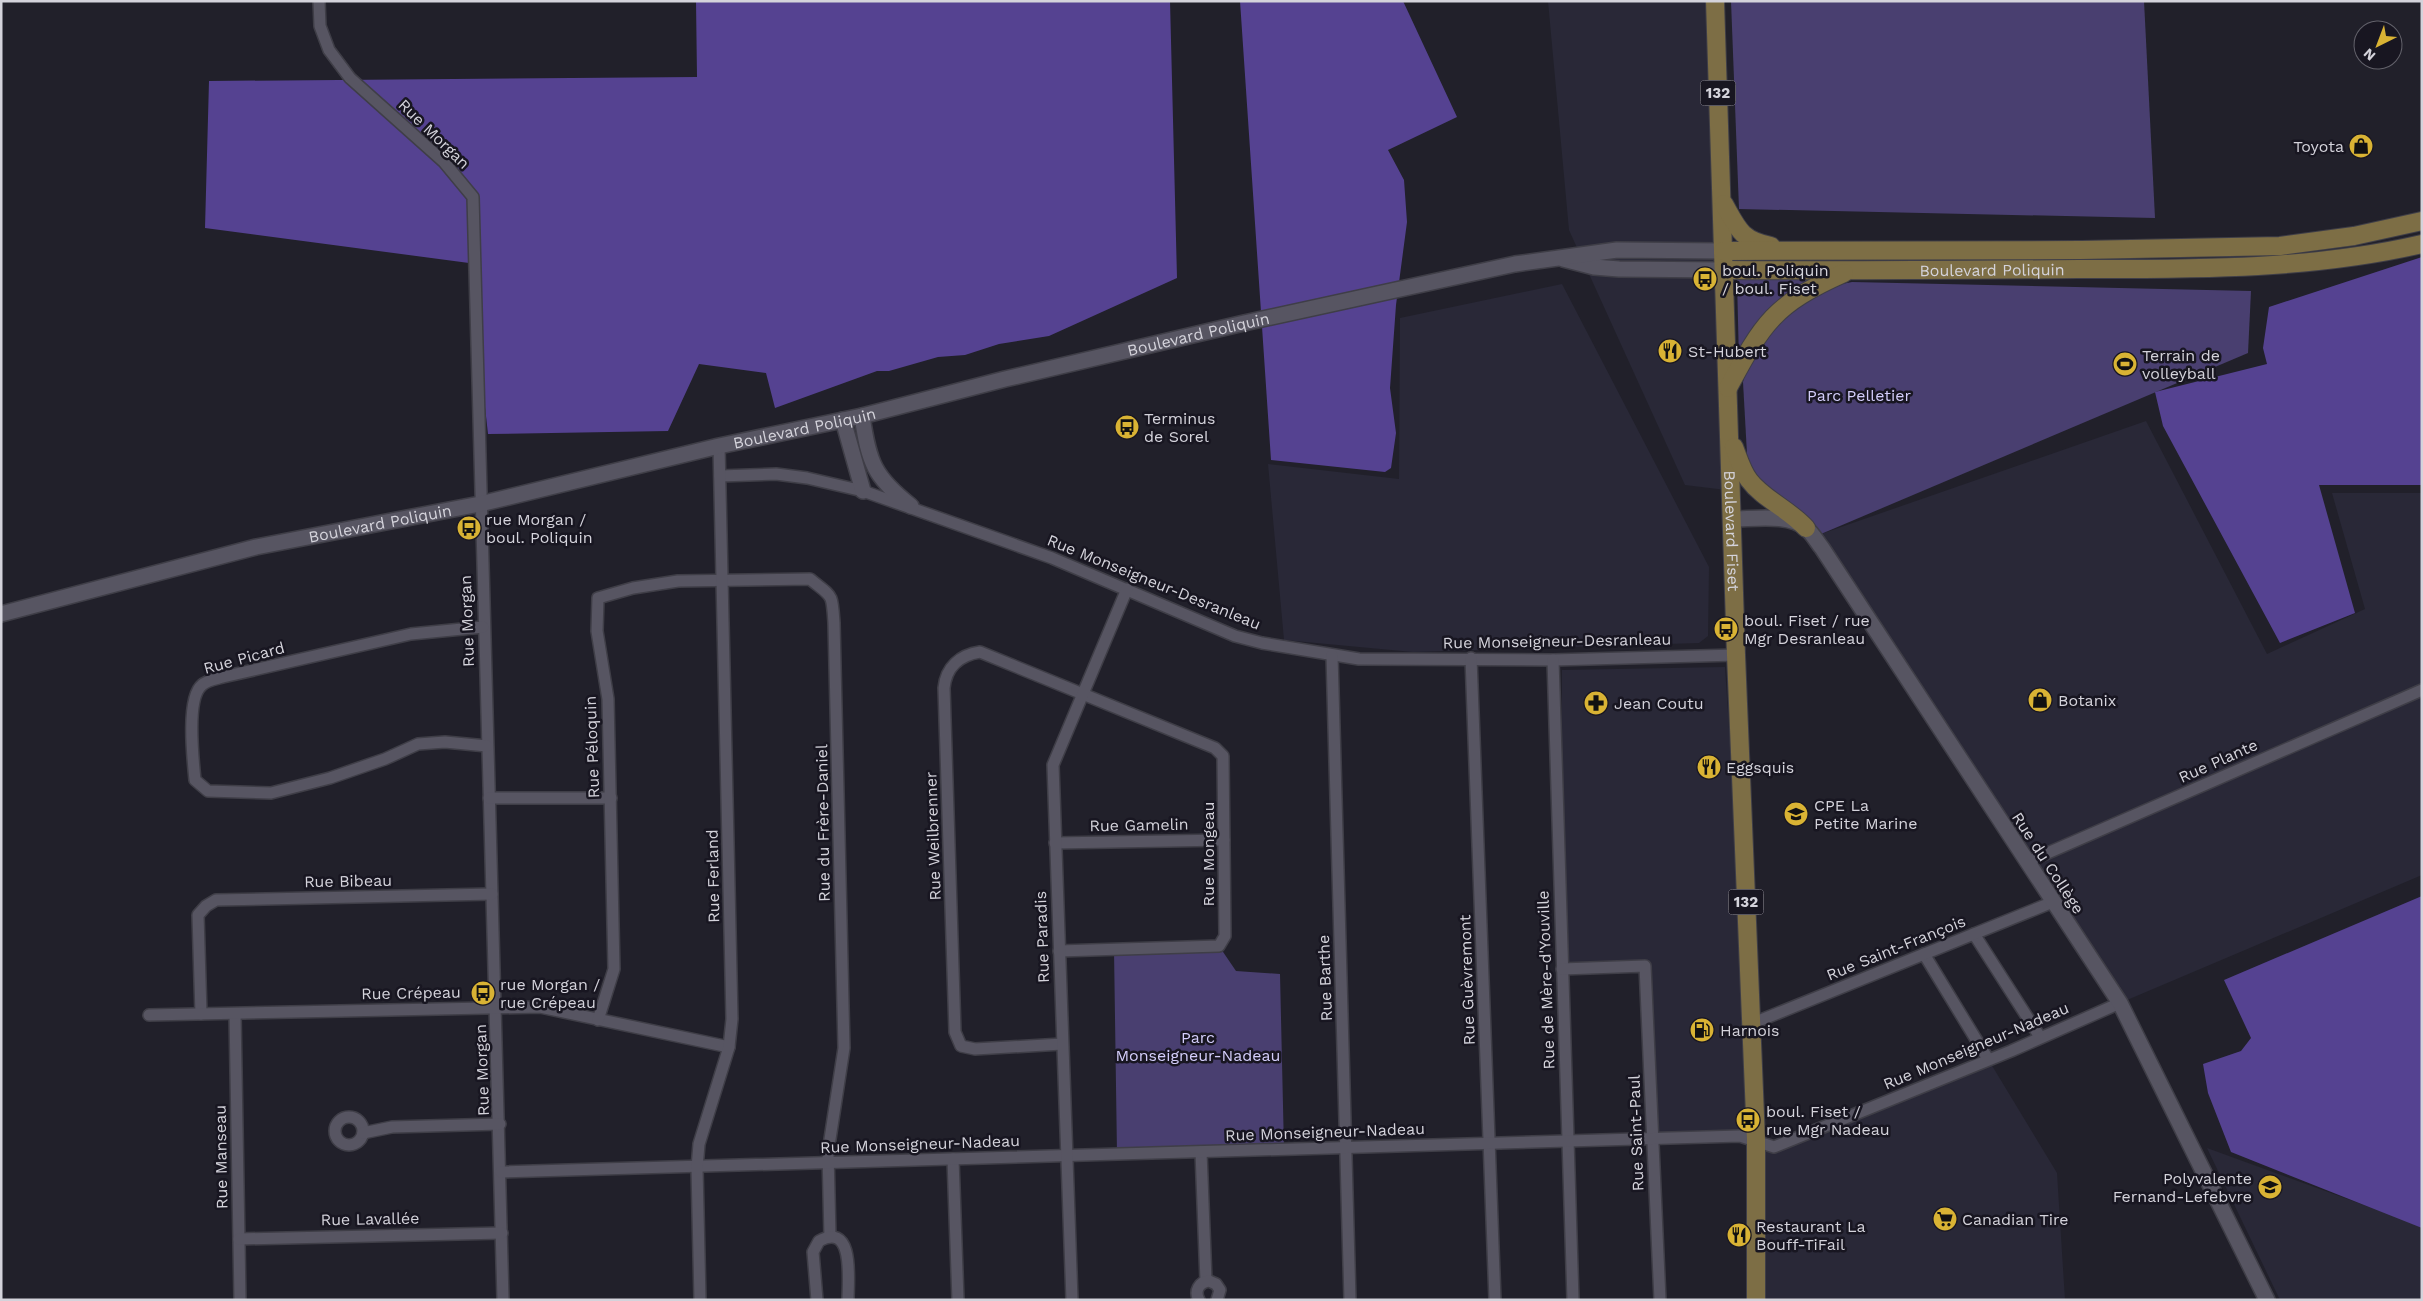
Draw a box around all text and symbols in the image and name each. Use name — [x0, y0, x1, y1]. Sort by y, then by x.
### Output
north arrow — [2353, 20, 2403, 70]
text: N — [2360, 45, 2379, 64]
road number: 132 — [1700, 80, 1736, 106]
street label: Rue Morgan — [394, 95, 474, 173]
shop icon: Toyota — [2348, 133, 2374, 159]
place label: Toyota — [2293, 137, 2344, 156]
street label: Boulevard Poliquin — [1919, 260, 2065, 280]
place label: boul. Poliquin / boul. Fiset — [1722, 261, 1829, 298]
bus stop icon: boul. Poliquin / boul. Fiset — [1692, 266, 1718, 292]
street label: Boulevard Poliquin — [1125, 308, 1271, 360]
restaurant icon: St-Hubert — [1657, 338, 1683, 364]
place label: St-Hubert — [1688, 342, 1767, 361]
place label: Terrain de volleyball — [2142, 346, 2220, 383]
sports icon: Terrain de volleyball — [2112, 351, 2138, 377]
park label: Parc Pelletier — [1807, 386, 1911, 405]
street label: Boulevard Poliquin — [731, 403, 878, 452]
place label: Terminus de Sorel — [1144, 409, 1215, 446]
bus stop icon: Terminus de Sorel — [1114, 414, 1140, 440]
street label: Boulevard Fiset — [1721, 470, 1743, 592]
street label: Boulevard Poliquin — [307, 500, 453, 546]
place label: rue Morgan / boul. Poliquin — [486, 510, 593, 547]
bus stop icon: rue Morgan / boul. Poliquin — [456, 515, 482, 541]
street label: Rue Monseigneur-Desranleau — [1044, 530, 1264, 634]
street label: Rue Morgan — [456, 575, 478, 667]
place label: boul. Fiset / rue Mgr Desranleau — [1744, 611, 1870, 648]
bus stop icon: boul. Fiset / rue Mgr Desranleau — [1713, 616, 1739, 642]
street label: Rue Monseigneur-Desranleau — [1443, 630, 1671, 652]
street label: Rue Picard — [201, 638, 287, 678]
shop icon: Botanix — [2027, 687, 2053, 713]
pharmacy icon: Jean Coutu — [1583, 690, 1609, 716]
place label: Botanix — [2058, 691, 2116, 710]
place label: Jean Coutu — [1614, 694, 1704, 713]
street label: Rue Péloquin — [581, 695, 603, 799]
street label: Rue Plante — [2176, 735, 2260, 787]
street label: Rue du Frère-Daniel — [812, 744, 834, 902]
restaurant icon: Eggsquis — [1696, 754, 1722, 780]
place label: Eggsquis — [1726, 758, 1794, 777]
street label: Rue Weilbrenner — [921, 771, 945, 901]
place label: CPE La Petite Marine — [1814, 796, 1918, 833]
school or university icon: CPE La Petite Marine — [1783, 801, 1809, 827]
street label: Rue Mongeau — [1199, 802, 1218, 906]
street label: Rue du Collège — [2008, 808, 2088, 918]
street label: Rue Gamelin — [1089, 815, 1189, 835]
street label: Rue Ferland — [703, 829, 723, 923]
street label: Rue Bibeau — [304, 871, 392, 891]
street label: Rue de Mère-d'Youville — [1533, 890, 1559, 1070]
road number: 132 — [1728, 890, 1764, 914]
street label: Rue Paradis — [1031, 891, 1053, 983]
street label: Rue Saint-François — [1824, 911, 1968, 985]
street label: Rue Guèvremont — [1455, 914, 1479, 1046]
street label: Rue Barthe — [1314, 934, 1336, 1022]
place label: rue Morgan / rue Crépeau — [500, 975, 600, 1012]
bus stop icon: rue Morgan / rue Crépeau — [470, 980, 496, 1006]
street label: Rue Crépeau — [361, 983, 461, 1003]
street label: Rue Monseigneur-Nadeau — [1880, 998, 2072, 1094]
fuel station icon: Harnois — [1689, 1017, 1715, 1043]
place label: Harnois — [1720, 1021, 1779, 1040]
street label: Rue Morgan — [471, 1024, 493, 1116]
park label: Parc Monseigneur-Nadeau — [1116, 1028, 1280, 1065]
street label: Rue Saint-Paul — [1624, 1074, 1648, 1192]
place label: boul. Fiset / rue Mgr Nadeau — [1766, 1102, 1890, 1139]
street label: Rue Manseau — [211, 1105, 231, 1209]
bus stop icon: boul. Fiset / rue Mgr Nadeau — [1735, 1107, 1761, 1133]
street label: Rue Monseigneur-Nadeau — [1225, 1119, 1425, 1145]
street label: Rue Monseigneur-Nadeau — [820, 1131, 1020, 1157]
place label: Polyvalente Fernand-Lefebvre — [2113, 1169, 2252, 1206]
school or university icon: Polyvalente Fernand-Lefebvre — [2257, 1174, 2283, 1200]
supermarket icon: Canadian Tire — [1932, 1206, 1958, 1232]
street label: Rue Lavallée — [320, 1209, 420, 1229]
place label: Canadian Tire — [1962, 1210, 2068, 1229]
place label: Restaurant La Bouff-TiFail — [1756, 1217, 1866, 1254]
restaurant icon: Restaurant La Bouff-TiFail — [1726, 1222, 1752, 1248]

